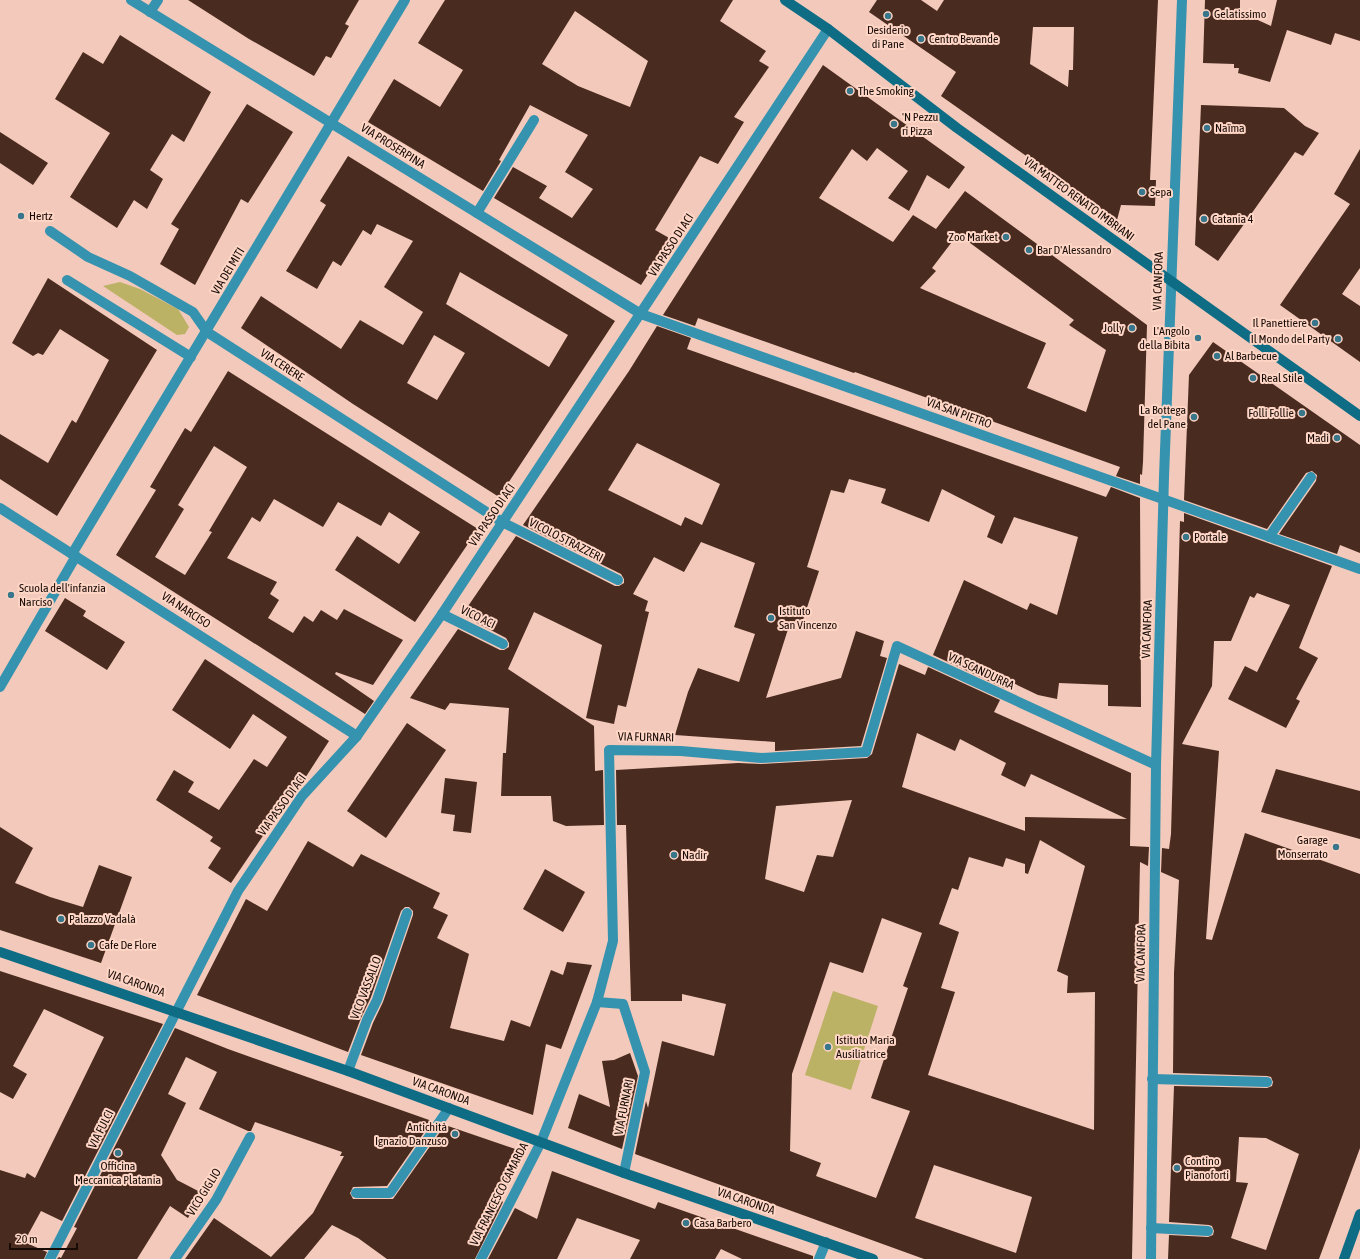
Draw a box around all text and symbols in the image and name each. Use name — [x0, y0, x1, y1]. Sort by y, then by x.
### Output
place label: Gelatissimo — [1214, 7, 1267, 21]
marker: Gelatissimo — [1201, 9, 1211, 19]
marker: Desiderio di Pane — [883, 11, 893, 21]
place label: Desiderio di Pane — [867, 23, 909, 51]
place label: Centro Bevande — [929, 32, 998, 46]
marker: Centro Bevande — [916, 34, 926, 44]
place label: The Smoking — [858, 84, 915, 98]
marker: The Smoking — [845, 86, 855, 96]
place label: 'N Pezzu ri Pizza — [902, 110, 939, 138]
marker: 'N Pezzu ri Pizza — [889, 119, 899, 129]
street label: VIA PROSERPINA — [358, 121, 428, 171]
place label: Naïma — [1215, 121, 1245, 135]
marker: Naïma — [1202, 123, 1212, 133]
street label: VIA MATTEO RENATO IMBRIANI — [1021, 154, 1137, 244]
place label: Sepa — [1150, 185, 1172, 199]
marker: Sepa — [1137, 187, 1147, 197]
place label: Hertz — [29, 209, 53, 223]
marker: Hertz — [16, 211, 26, 221]
street label: VIA PASSO DI ACI — [645, 211, 697, 279]
place label: Catania 4 — [1212, 212, 1254, 226]
marker: Catania 4 — [1199, 214, 1209, 224]
place label: Zoo Market — [949, 230, 999, 244]
marker: Zoo Market — [1001, 232, 1011, 242]
place label: Bar D'Alessandro — [1037, 243, 1112, 257]
street label: VIA DEI MITI — [208, 245, 248, 297]
marker: Bar D'Alessandro — [1024, 245, 1034, 255]
street label: VIA CANFORA — [1150, 251, 1166, 311]
place label: Il Panettiere — [1253, 316, 1307, 330]
marker: Il Panettiere — [1310, 318, 1320, 328]
place label: Jolly — [1103, 321, 1124, 335]
marker: Jolly — [1127, 323, 1137, 333]
place label: L'Angolo della Bibita — [1139, 324, 1190, 352]
place label: Il Mondo del Party — [1251, 332, 1330, 346]
marker: L'Angolo della Bibita — [1193, 333, 1203, 343]
marker: Il Mondo del Party — [1333, 334, 1343, 344]
street label: VIA CERERE — [258, 346, 306, 384]
place label: Al Barbecue — [1225, 349, 1277, 363]
marker: Al Barbecue — [1212, 351, 1222, 361]
place label: Real Stile — [1261, 371, 1303, 385]
marker: Real Stile — [1248, 373, 1258, 383]
street label: VIA SAN PIETRO — [925, 395, 993, 431]
place label: La Bottega del Pane — [1140, 403, 1186, 431]
place label: Folli Follie — [1248, 406, 1294, 420]
marker: Folli Follie — [1297, 408, 1307, 418]
marker: La Bottega del Pane — [1189, 412, 1199, 422]
place label: Madì — [1307, 431, 1329, 445]
marker: Madì — [1332, 433, 1342, 443]
street label: VIA PASSO DI ACI — [466, 481, 518, 549]
street label: VICOLO STRAZZERI — [527, 515, 605, 565]
place label: Portale — [1194, 530, 1226, 544]
marker: Portale — [1181, 532, 1191, 542]
place label: Scuola dell'infanzia Narciso — [19, 581, 106, 609]
street label: VIA NARCISO — [159, 589, 213, 631]
marker: Scuola dell'infanzia Narciso — [6, 590, 16, 600]
street label: VIA CANFORA — [1139, 599, 1155, 659]
street label: VICO ACI — [458, 603, 498, 631]
place label: Istituto San Vincenzo — [779, 604, 837, 632]
marker: Istituto San Vincenzo — [766, 613, 776, 623]
street label: VIA SCANDURRA — [946, 650, 1016, 693]
street label: VIA FURNARI — [618, 730, 674, 744]
street label: VIA PASSO DI ACI — [255, 772, 309, 838]
place label: Garage Monserrato — [1277, 833, 1328, 861]
marker: Garage Monserrato — [1331, 842, 1341, 852]
place label: Nadir — [682, 848, 707, 862]
marker: Nadir — [669, 850, 679, 860]
place label: Palazzo Vadalà — [69, 912, 136, 926]
marker: Palazzo Vadalà — [56, 914, 66, 924]
street label: VIA CANFORA — [1133, 923, 1149, 982]
place label: Cafe De Flore — [99, 938, 157, 952]
marker: Cafe De Flore — [86, 940, 96, 950]
street label: VICO VASSALLO — [348, 955, 384, 1021]
street label: VIA CARONDA — [105, 967, 167, 999]
place label: Istituto Maria Ausiliatrice — [836, 1033, 895, 1061]
marker: Istituto Maria Ausiliatrice — [823, 1042, 833, 1052]
street label: VIA CARONDA — [410, 1074, 472, 1108]
street label: VIA FURNARI — [612, 1078, 636, 1136]
street label: VIA FULCI — [85, 1107, 117, 1151]
place label: Antichità Ignazio Danzuso — [375, 1120, 447, 1148]
marker: Antichità Ignazio Danzuso — [450, 1129, 460, 1139]
street label: VIA FRANCESCO CAMARDA — [467, 1140, 531, 1248]
marker: Officina Meccanica Platania — [113, 1148, 123, 1158]
place label: Contino Pianoforti — [1185, 1154, 1229, 1182]
place label: Officina Meccanica Platania — [75, 1159, 161, 1187]
marker: Contino Pianoforti — [1172, 1163, 1182, 1173]
street label: VICO GIGLIO — [184, 1166, 224, 1218]
street label: VIA CARONDA — [715, 1185, 777, 1217]
place label: Casa Barbero — [694, 1216, 752, 1230]
marker: Casa Barbero — [681, 1218, 691, 1228]
scale bar — [10, 1225, 77, 1251]
text: 20 m — [16, 1232, 38, 1246]

